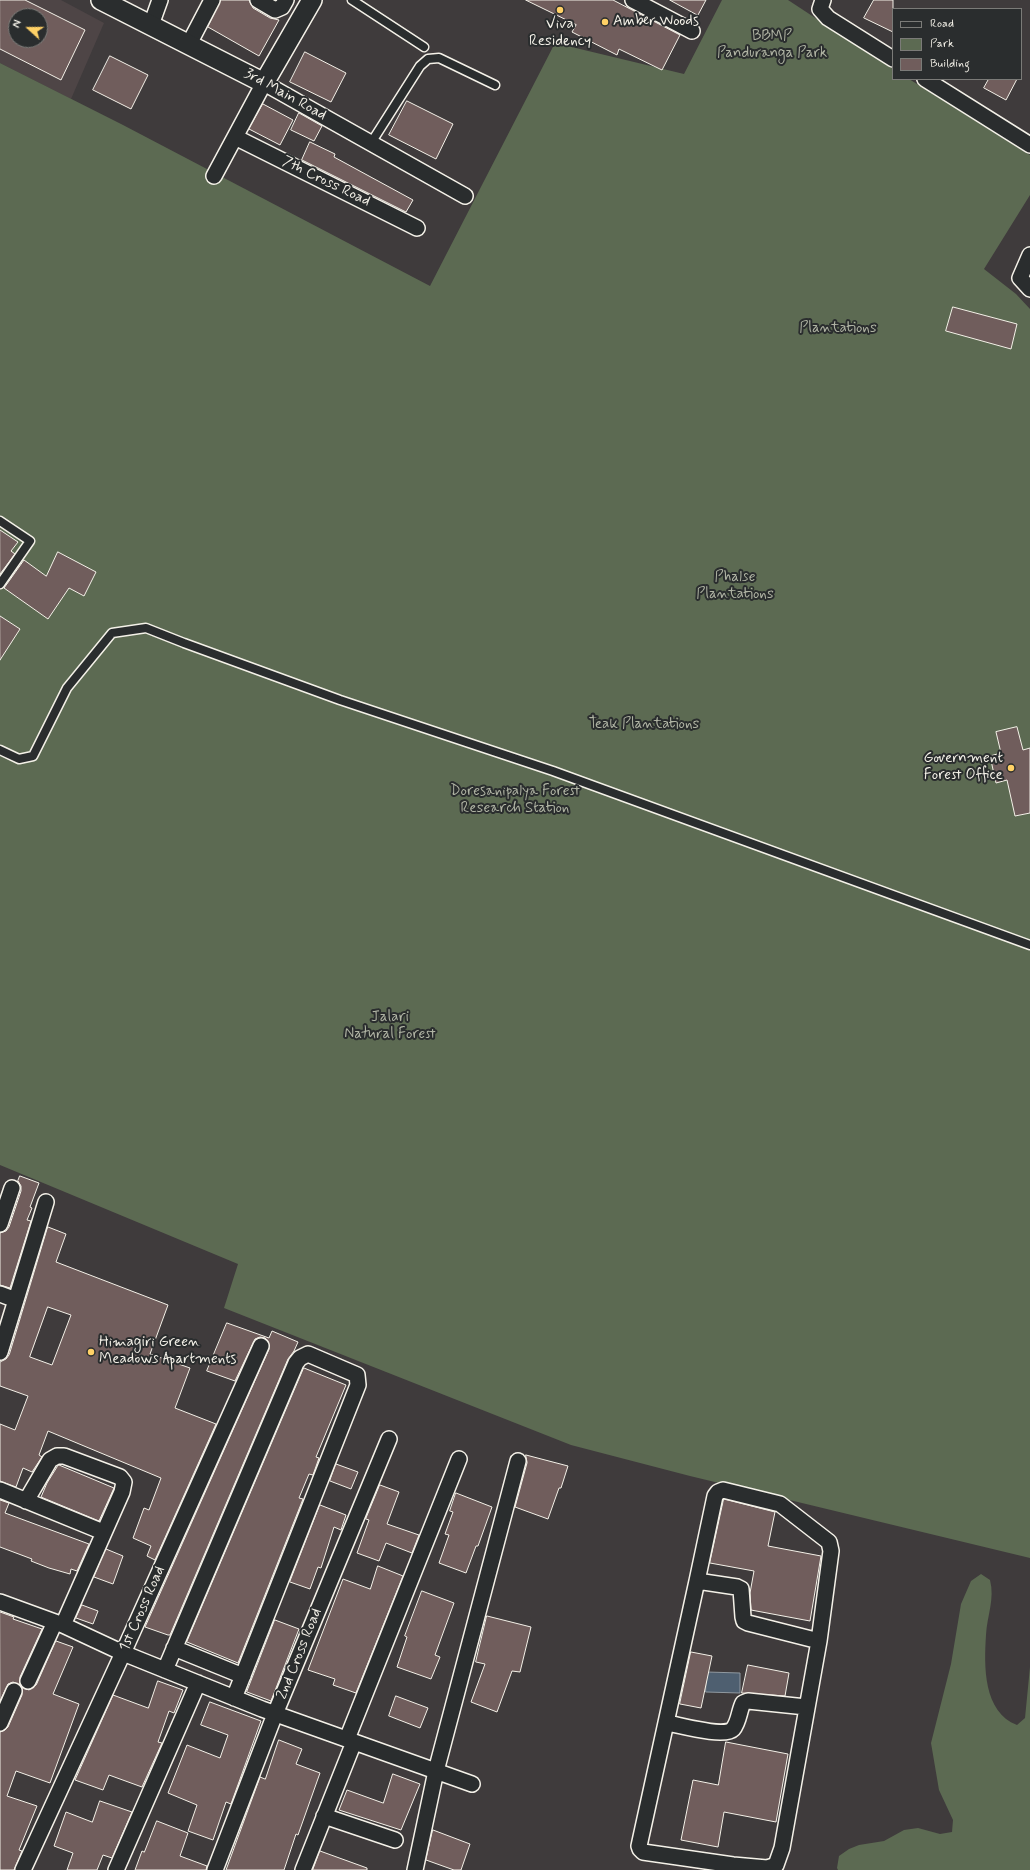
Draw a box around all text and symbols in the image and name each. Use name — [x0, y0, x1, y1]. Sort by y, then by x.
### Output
marker: Viva Residency — [555, 5, 565, 15]
north arrow — [8, 8, 48, 48]
legend — [892, 8, 1022, 80]
place label: Amber Woods — [613, 13, 699, 31]
place label: Viva Residency — [529, 16, 591, 51]
text: Road — [930, 16, 954, 32]
marker: Amber Woods — [600, 17, 610, 27]
text: N — [10, 18, 26, 30]
park label: BBMP Panduranga Park — [717, 28, 827, 63]
text: Park — [930, 36, 954, 52]
text: Building — [930, 56, 970, 72]
street label: 3rd Main Road — [241, 65, 329, 125]
street label: 7th Cross Road — [279, 153, 373, 211]
park label: Plantations — [799, 320, 877, 338]
park label: Phalse Plantations — [696, 569, 774, 604]
park label: Teak Plantations — [589, 716, 699, 734]
place label: Government Forest Office — [923, 750, 1003, 785]
marker: Government Forest Office — [1006, 763, 1016, 773]
park label: Doresanipalya Forest Research Station — [450, 783, 580, 818]
park label: Jalari Natural Forest — [344, 1009, 436, 1044]
place label: Himagiri Green Meadows Apartments — [99, 1334, 236, 1369]
marker: Himagiri Green Meadows Apartments — [86, 1347, 96, 1357]
street label: 1st Cross Road — [116, 1564, 170, 1654]
street label: 2nd Cross Road — [274, 1606, 326, 1702]

